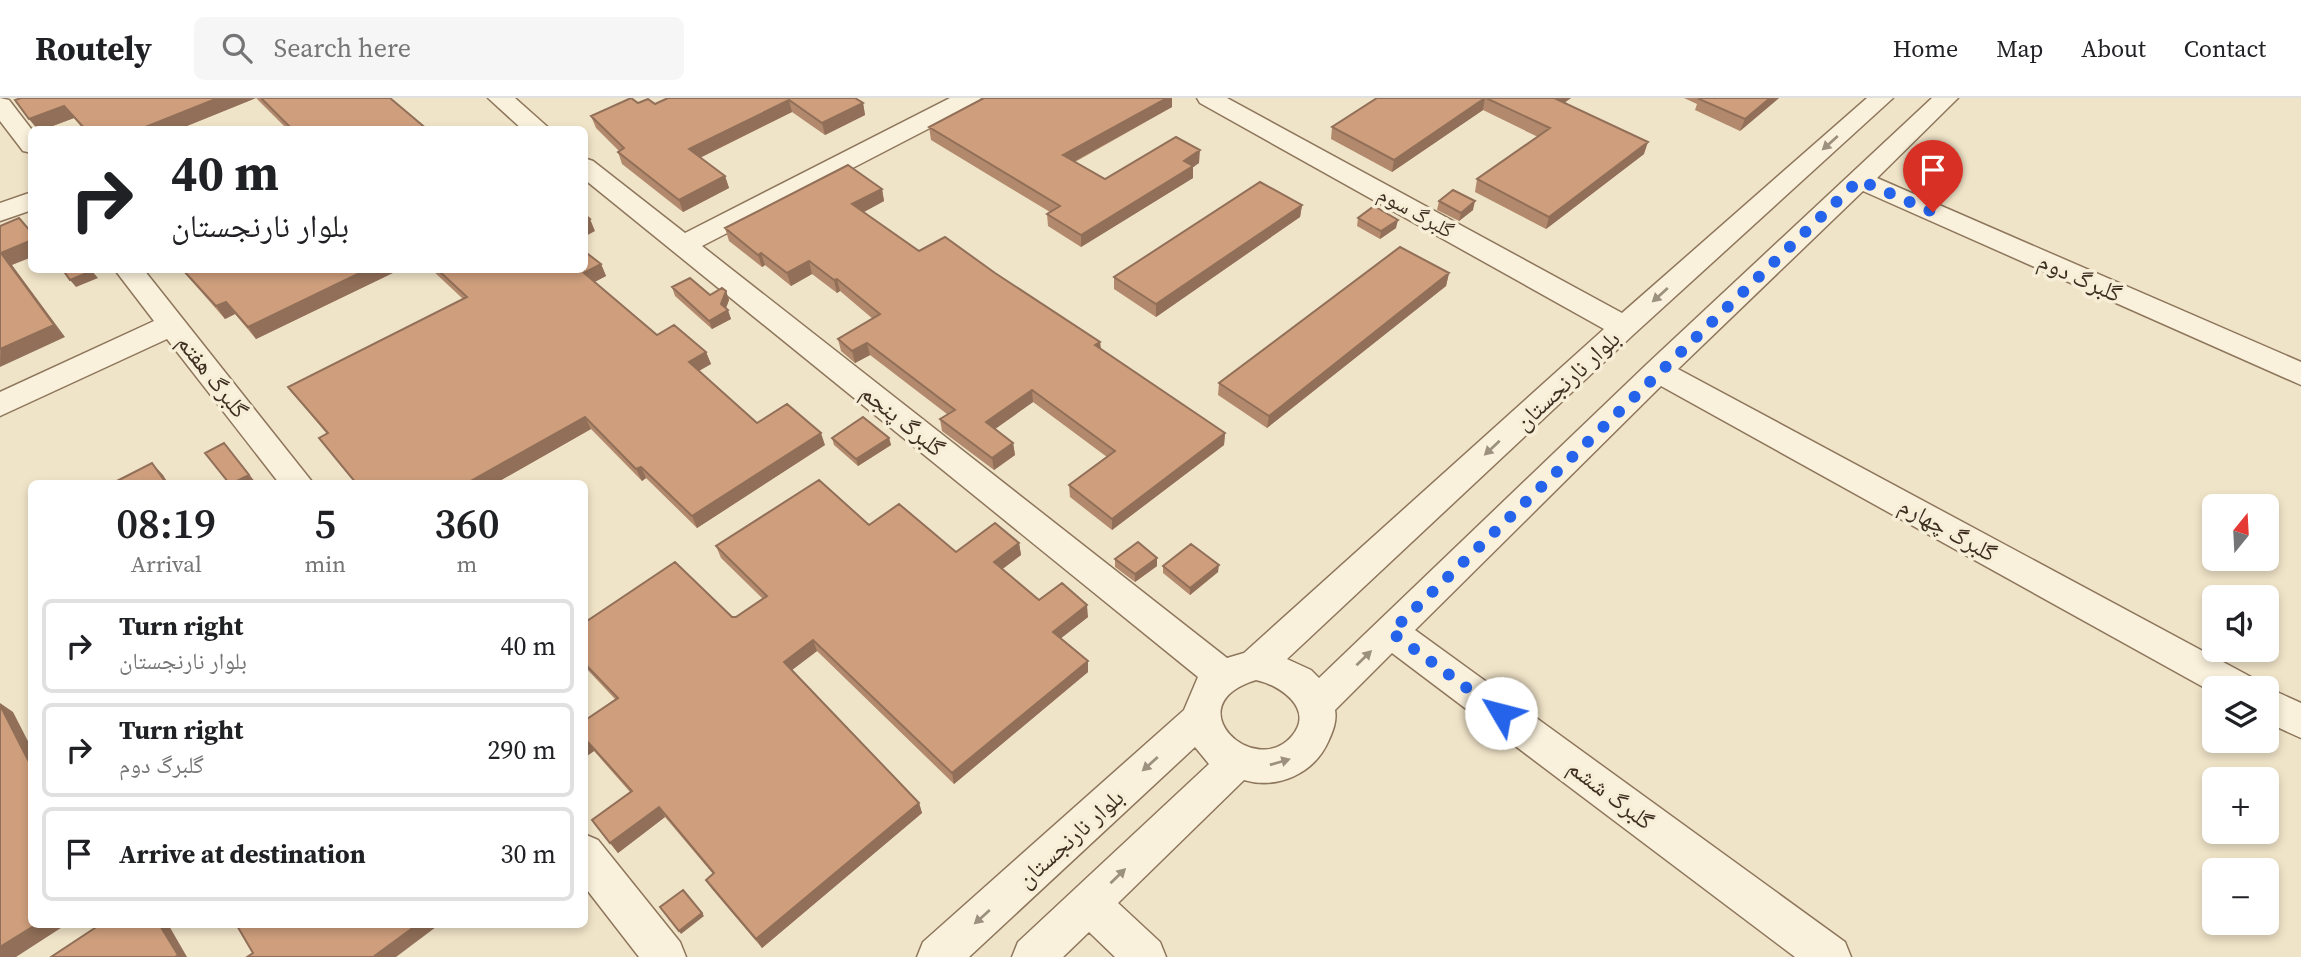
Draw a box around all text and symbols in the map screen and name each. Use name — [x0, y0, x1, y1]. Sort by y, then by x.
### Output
search box — [194, 17, 684, 80]
text: Routely — [35, 26, 152, 71]
icon: search — [218, 29, 256, 67]
text: Search here — [274, 30, 411, 66]
text: Home — [1893, 32, 1958, 65]
text: Map — [1996, 32, 2043, 65]
text: About — [2081, 32, 2146, 65]
text: Contact — [2184, 32, 2266, 65]
one-way arrow — [1822, 135, 1839, 151]
text: 40 m — [171, 139, 279, 206]
pin — [1903, 140, 1963, 212]
icon: arrive — [1914, 151, 1952, 189]
icon: right — [56, 154, 147, 245]
street label: گلبرگ سوم — [1373, 179, 1459, 245]
text: بلوار نارنجستان — [171, 204, 349, 248]
street label: گلبرگ دوم — [2033, 244, 2127, 310]
one-way arrow — [1651, 287, 1669, 303]
street label: بلوار نارنجستان — [1507, 322, 1627, 438]
street label: گلبرگ هفتم — [170, 327, 256, 425]
street label: گلبرگ پنجم — [854, 376, 952, 464]
one-way arrow — [1483, 440, 1501, 456]
street label: گلبرگ چهارم — [1893, 489, 2003, 569]
text: 08:19 — [116, 494, 216, 552]
text: 5 — [314, 494, 336, 552]
text: 360 — [434, 494, 500, 552]
north arrow — [2202, 494, 2278, 570]
map controls — [2202, 494, 2279, 935]
text: Arrival — [131, 548, 202, 580]
text: min — [304, 548, 346, 580]
text: m — [457, 548, 477, 580]
button: sound — [2202, 585, 2279, 662]
text: Turn right — [119, 608, 243, 644]
icon: right — [60, 627, 98, 665]
text: 40 m — [501, 628, 556, 664]
text: بلوار نارنجستان — [119, 645, 247, 677]
one-way arrow — [1355, 650, 1372, 666]
position arrow — [1464, 676, 1538, 750]
button: layers — [2202, 676, 2279, 753]
text: Turn right — [119, 712, 243, 748]
icon: right — [60, 731, 98, 769]
text: 290 m — [488, 732, 556, 768]
text: گلبرگ دوم — [119, 749, 204, 781]
street label: گلبرگ ششم — [1561, 751, 1661, 837]
one-way arrow — [1142, 756, 1159, 772]
one-way arrow — [1270, 757, 1291, 767]
button: + — [2202, 767, 2279, 844]
street label: بلوار نارنجستان — [1009, 781, 1131, 895]
icon: arrive — [60, 835, 98, 873]
text: Arrive at destination — [119, 836, 366, 872]
text: 30 m — [501, 836, 556, 872]
button: − — [2202, 858, 2279, 935]
one-way arrow — [1109, 869, 1126, 885]
one-way arrow — [974, 909, 991, 925]

